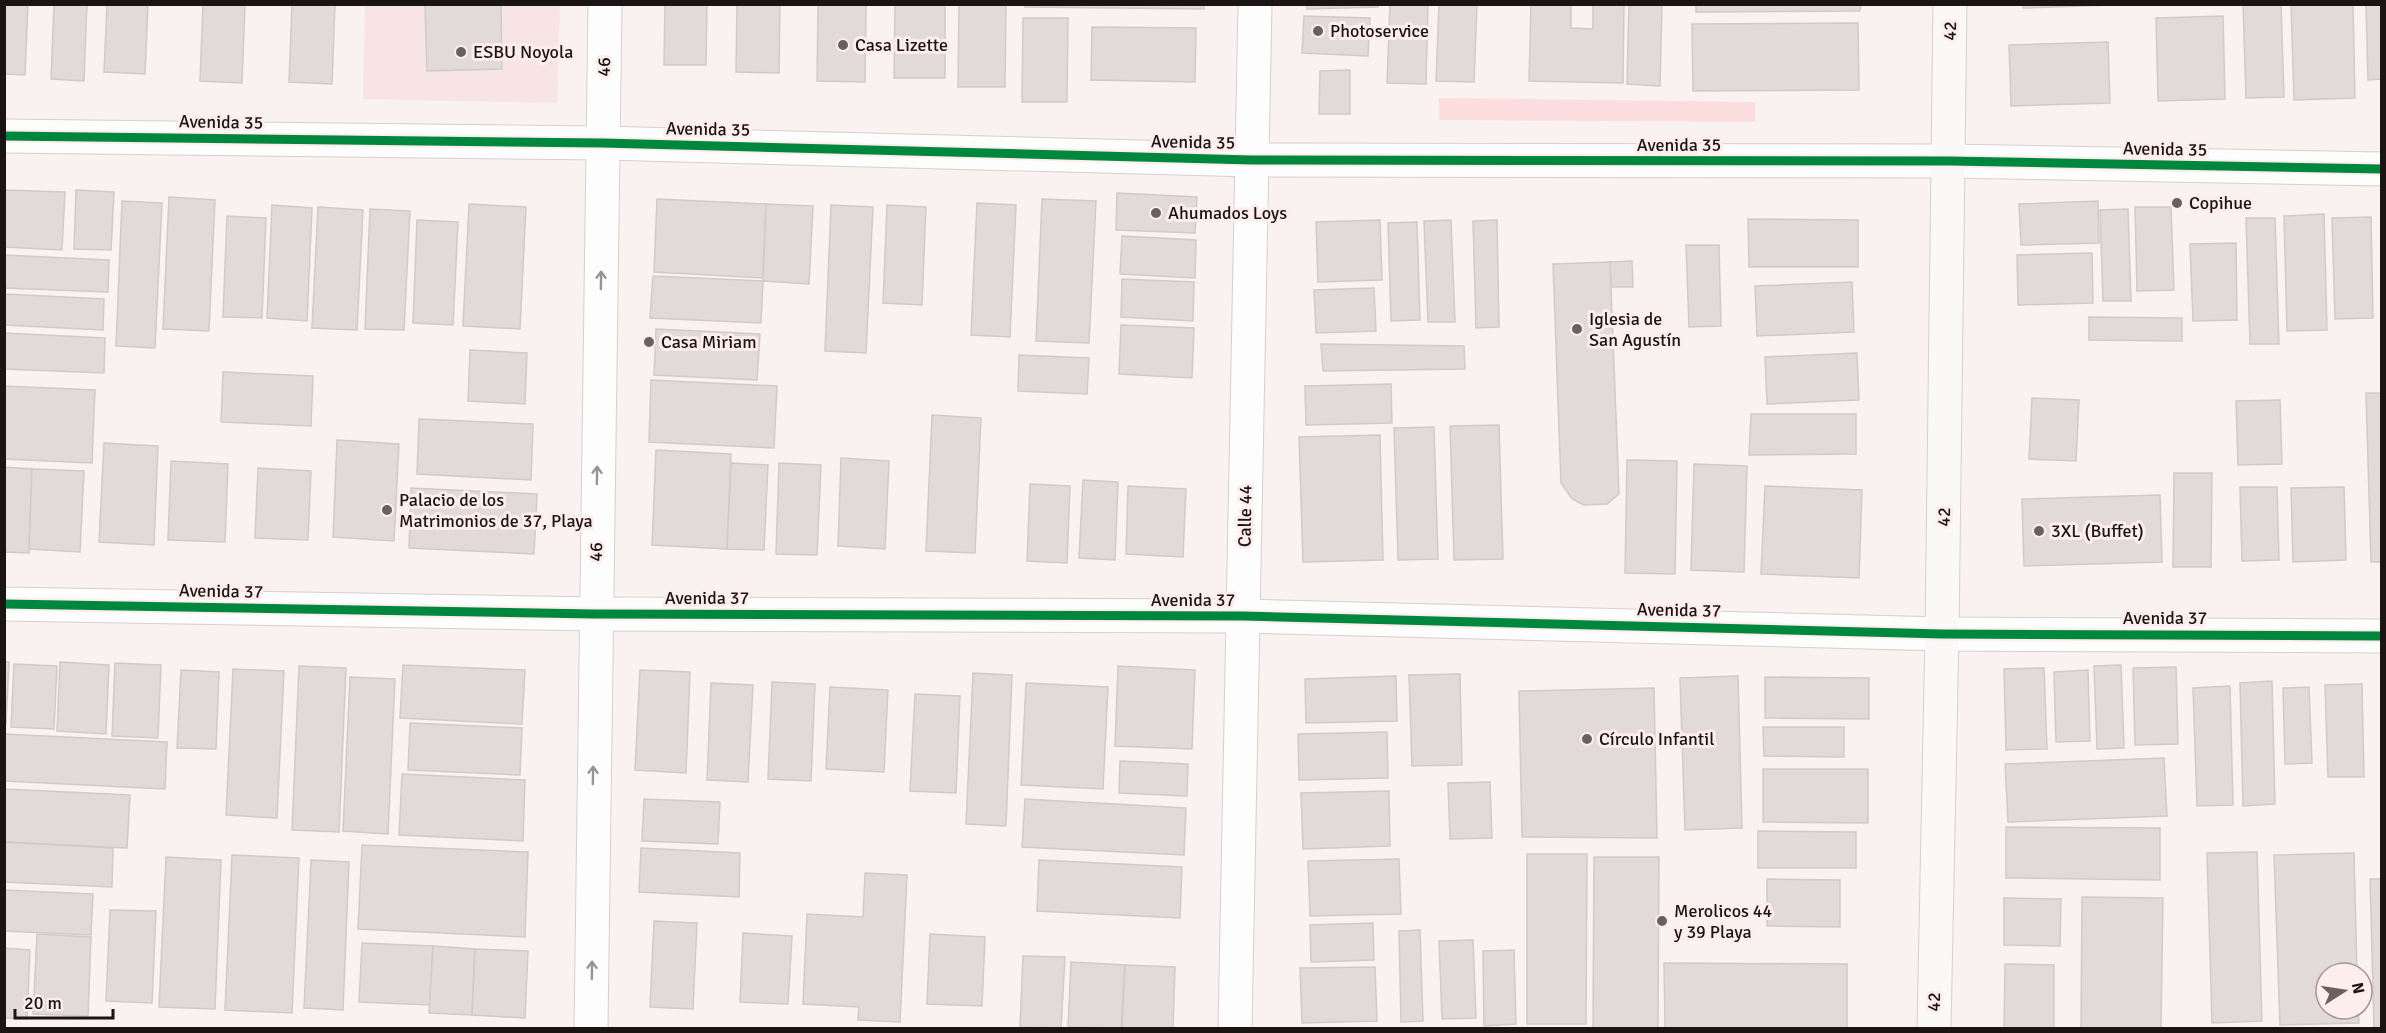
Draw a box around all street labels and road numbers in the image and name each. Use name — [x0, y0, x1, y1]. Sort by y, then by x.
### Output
street label: 42 — [1939, 21, 1961, 41]
street label: 46 — [593, 57, 615, 77]
street label: Avenida 35 — [179, 110, 263, 134]
street label: Avenida 35 — [666, 117, 750, 141]
street label: Avenida 35 — [1151, 130, 1235, 154]
street label: Avenida 35 — [1637, 134, 1721, 156]
street label: Avenida 35 — [2123, 137, 2207, 161]
street label: Calle 44 — [1233, 484, 1257, 547]
street label: 42 — [1933, 507, 1955, 527]
street label: 46 — [585, 542, 607, 562]
street label: Avenida 37 — [179, 579, 263, 603]
street label: Avenida 37 — [665, 587, 749, 609]
street label: Avenida 37 — [1151, 589, 1235, 611]
street label: Avenida 37 — [1637, 598, 1721, 622]
street label: Avenida 37 — [2123, 607, 2207, 629]
street label: 42 — [1923, 992, 1945, 1012]

